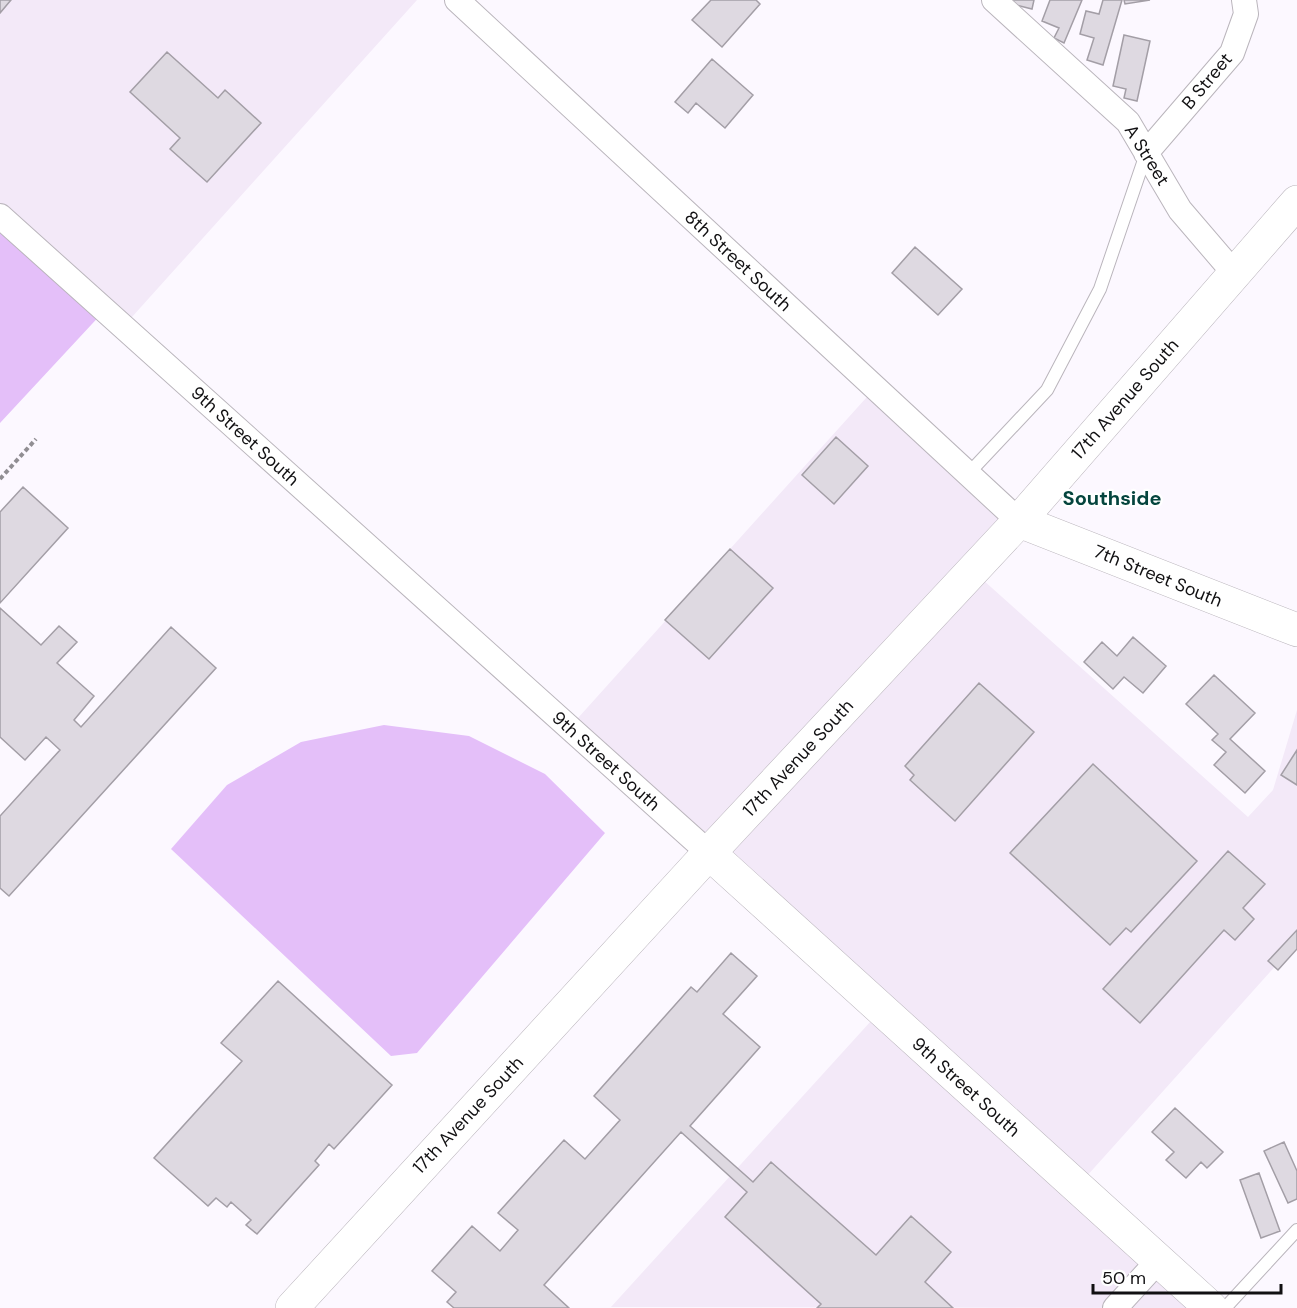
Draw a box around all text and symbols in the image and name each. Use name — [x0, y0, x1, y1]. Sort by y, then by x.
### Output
street label: B Street — [1176, 48, 1238, 114]
street label: A Street — [1119, 120, 1175, 190]
street label: 8th Street South — [679, 205, 797, 317]
street label: 17th Avenue South — [1066, 334, 1184, 464]
street label: 9th Street South — [186, 381, 304, 491]
district label: Southside — [1063, 485, 1161, 511]
street label: 7th Street South — [1090, 539, 1226, 613]
street label: 17th Avenue South — [737, 694, 859, 822]
street label: 9th Street South — [547, 706, 665, 816]
street label: 9th Street South — [907, 1032, 1025, 1142]
street label: 17th Avenue South — [407, 1051, 529, 1179]
scale bar — [1093, 1257, 1280, 1295]
text: 50 m — [1102, 1266, 1146, 1290]

